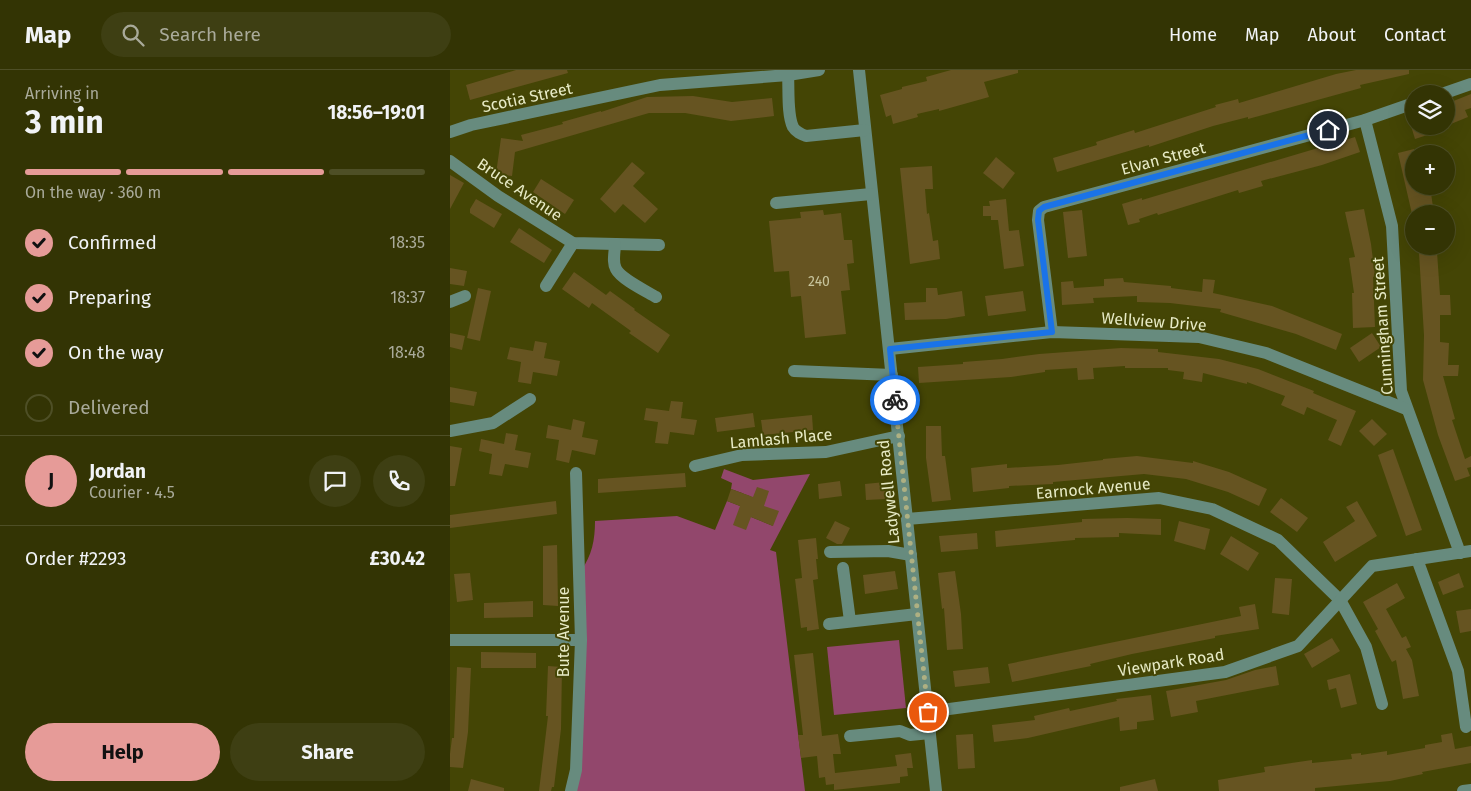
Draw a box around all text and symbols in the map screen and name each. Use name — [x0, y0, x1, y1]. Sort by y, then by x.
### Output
search box — [101, 12, 451, 57]
text: Map — [25, 21, 71, 49]
icon: search — [119, 21, 147, 49]
text: Search here — [159, 23, 261, 46]
text: Home — [1169, 24, 1217, 46]
text: Map — [1245, 24, 1279, 46]
text: About — [1307, 24, 1356, 46]
text: Contact — [1384, 24, 1446, 46]
street label: Scotia Street — [480, 79, 574, 116]
text: Arriving in — [25, 84, 99, 103]
map controls — [1405, 85, 1455, 255]
button: layers — [1405, 85, 1455, 135]
text: 18:56–19:01 — [327, 101, 425, 124]
text: 3 min — [25, 103, 104, 141]
pin — [1307, 109, 1349, 151]
icon: home — [1314, 116, 1342, 144]
street label: Elvan Street — [1119, 138, 1207, 179]
button: + — [1405, 145, 1455, 195]
street label: Bruce Avenue — [474, 154, 566, 225]
text: On the way · 360 m — [25, 183, 161, 202]
button: − — [1405, 205, 1455, 255]
icon: check — [25, 229, 53, 257]
text: Confirmed — [68, 231, 157, 254]
text: 18:35 — [389, 233, 425, 252]
street label: Cunningham Street — [1368, 256, 1397, 396]
house number: 240 — [808, 273, 830, 290]
icon: check — [25, 284, 53, 312]
text: Preparing — [68, 286, 151, 309]
text: 18:37 — [390, 288, 425, 307]
street label: Wellview Drive — [1101, 308, 1207, 335]
icon: check — [25, 339, 53, 367]
text: On the way — [68, 341, 164, 364]
text: 18:48 — [388, 343, 425, 362]
courier — [870, 375, 920, 425]
icon: bike — [881, 386, 909, 414]
text: Delivered — [68, 396, 150, 419]
street label: Lamlash Place — [729, 425, 833, 452]
street label: Ladywell Road — [874, 439, 903, 545]
button: chat — [309, 455, 361, 507]
button: phone — [373, 455, 425, 507]
text: Jordan — [89, 460, 146, 483]
text: J — [48, 469, 54, 492]
street label: Earnock Avenue — [1035, 474, 1151, 503]
text: Courier · 4.5 — [89, 483, 175, 502]
text: Order #2293 — [25, 547, 126, 570]
text: £30.42 — [369, 547, 425, 570]
street label: Bute Avenue — [554, 587, 573, 677]
street label: Viewpark Road — [1117, 645, 1225, 680]
pin — [907, 691, 949, 733]
icon: bag — [914, 698, 942, 726]
button: Help — [25, 723, 220, 781]
button: Share — [230, 723, 425, 781]

